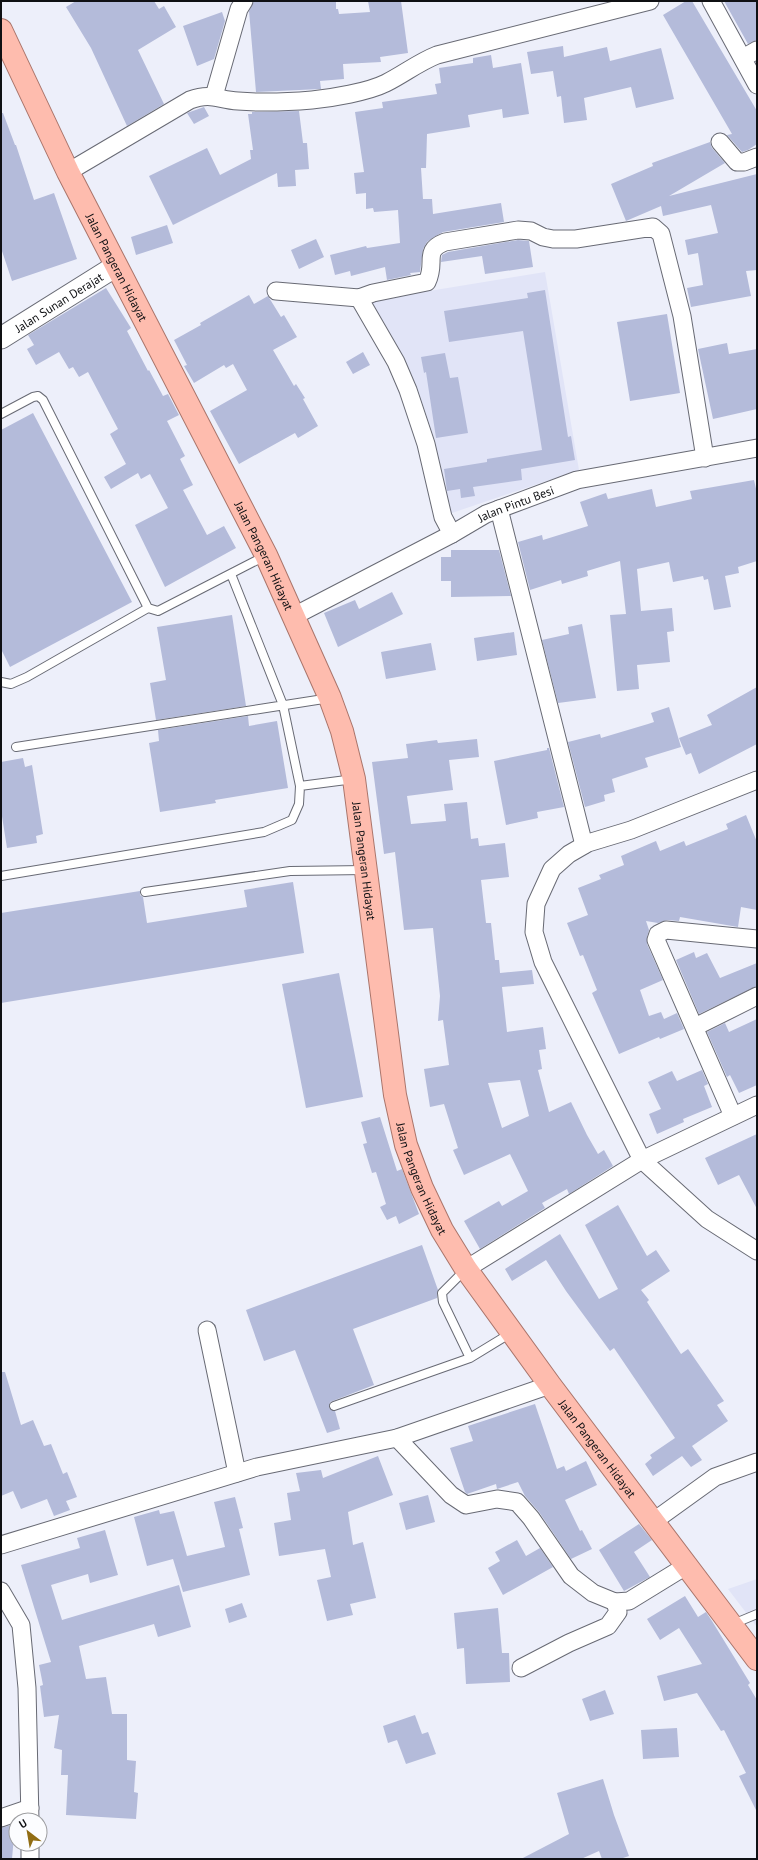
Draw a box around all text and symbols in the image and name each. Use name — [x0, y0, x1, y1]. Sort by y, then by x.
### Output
street label: Jalan Pangeran Hidayat — [83, 210, 151, 323]
street label: Jalan Sunan Derajat — [11, 269, 105, 336]
street label: Jalan Pintu Besi — [474, 482, 556, 525]
street label: Jalan Pangeran Hidayat — [231, 498, 297, 612]
street label: Jalan Pangeran Hidayat — [349, 800, 380, 921]
street label: Jalan Pangeran Hidayat — [394, 1120, 450, 1237]
street label: Jalan Pangeran Hidayat — [555, 1395, 640, 1500]
north arrow — [8, 1812, 48, 1852]
text: U — [16, 1816, 29, 1831]

